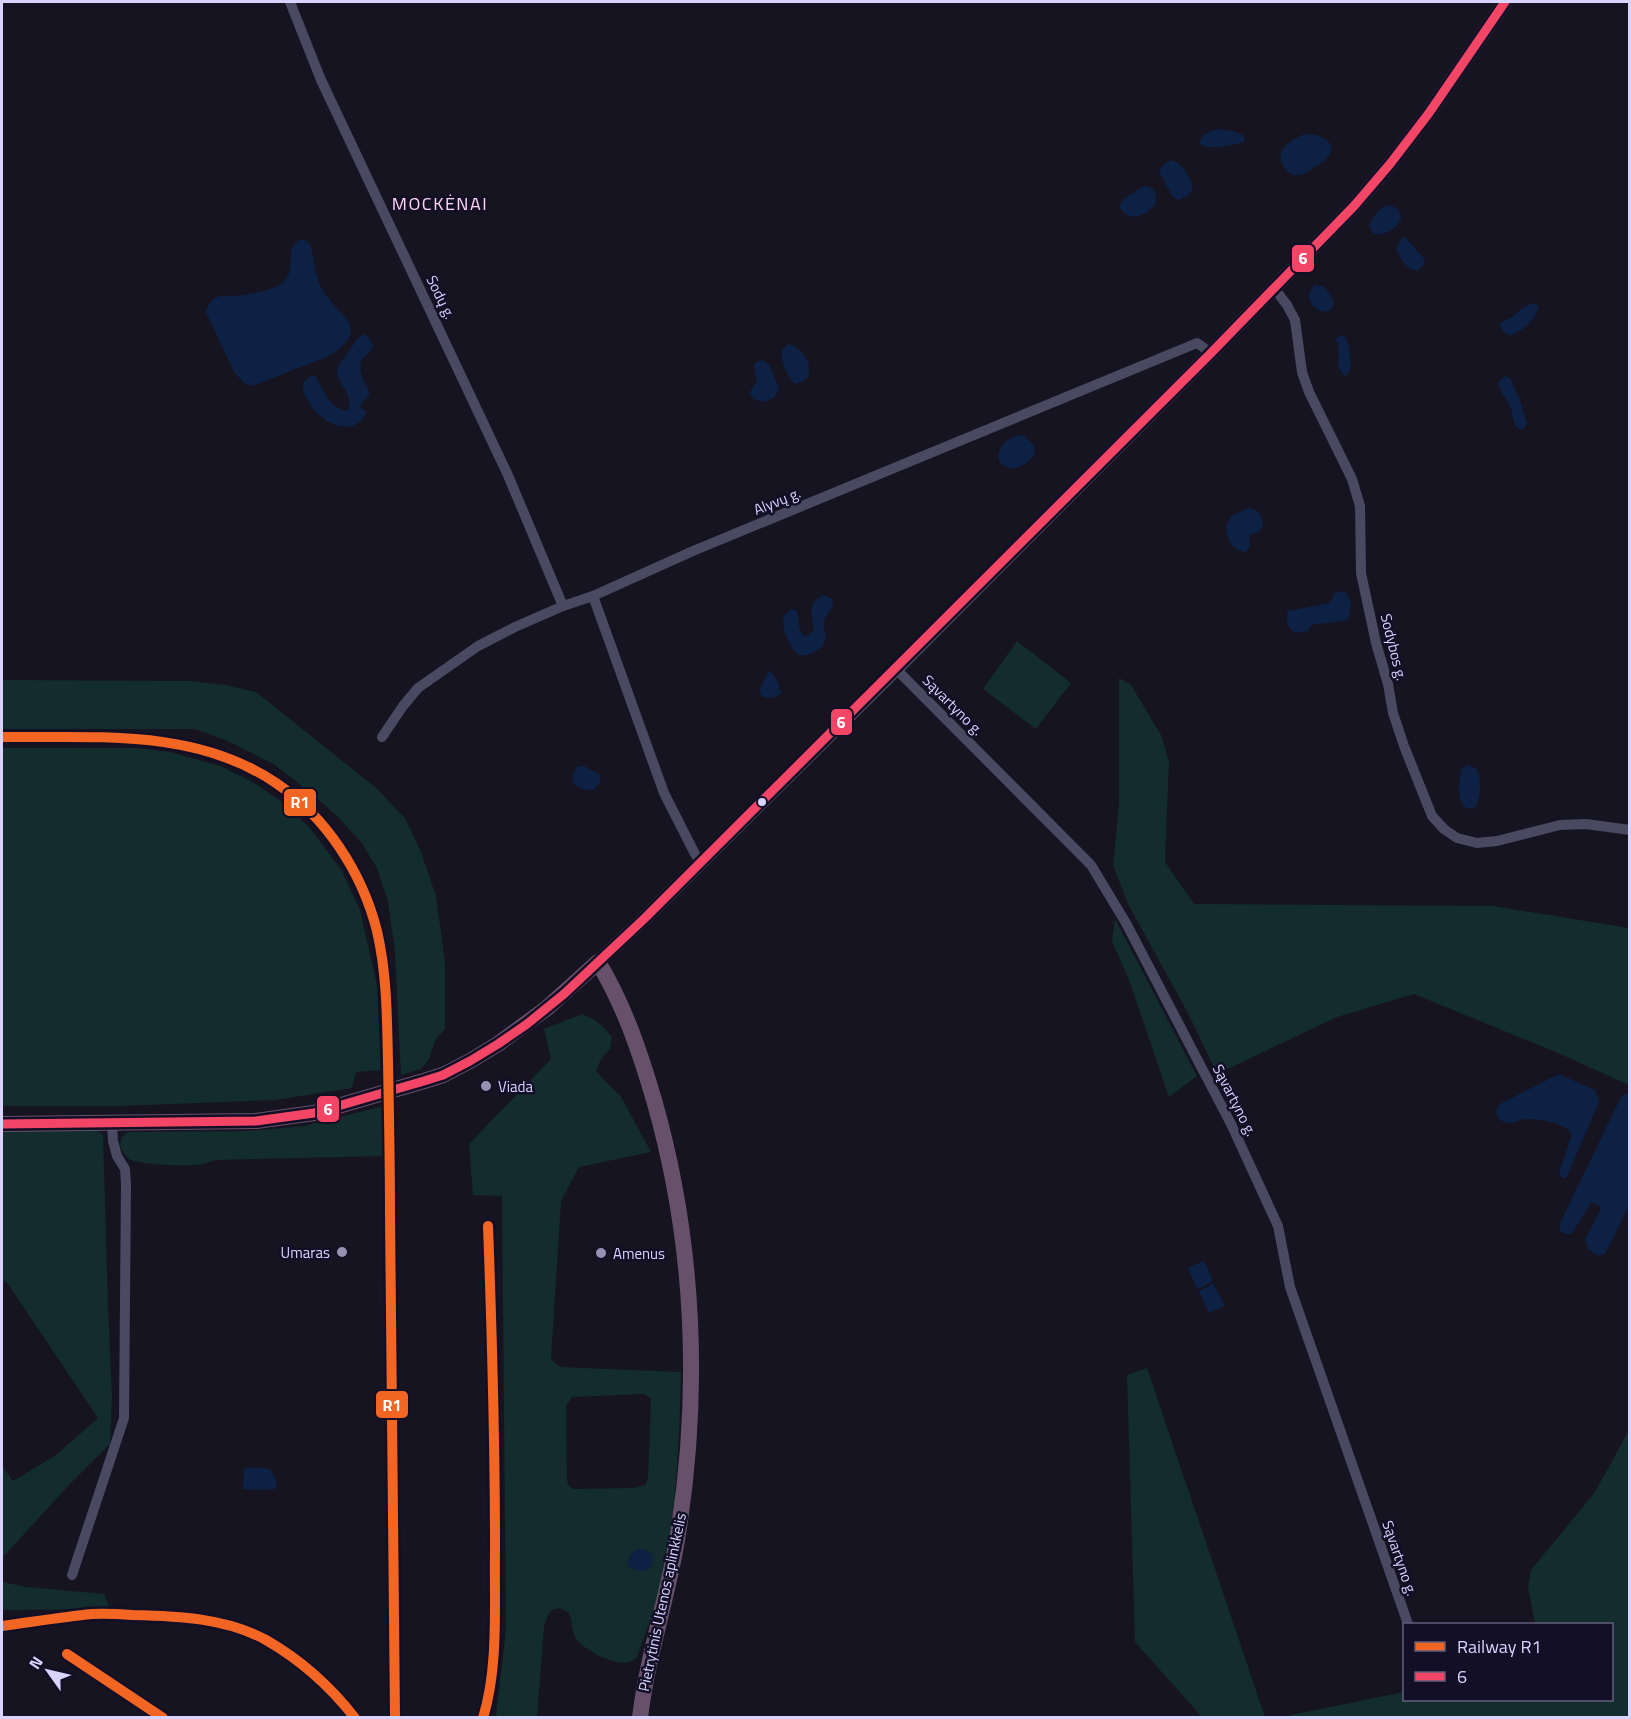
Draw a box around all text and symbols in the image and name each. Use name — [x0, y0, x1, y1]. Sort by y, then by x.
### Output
district label: MOCKĖNAI — [392, 190, 488, 217]
line badge: 6 — [1291, 244, 1315, 273]
text: 6 — [1299, 246, 1308, 270]
street label: Sodų g. — [421, 271, 461, 323]
street label: Alyvų g. — [750, 481, 804, 521]
street label: Sodybos g. — [1375, 611, 1413, 683]
street label: Sąvartyno g. — [917, 669, 989, 741]
line badge: 6 — [830, 708, 853, 736]
text: 6 — [837, 710, 846, 734]
line badge: R1 — [283, 788, 317, 817]
text: R1 — [291, 790, 309, 814]
unlabelled marker — [756, 796, 768, 808]
street label: Sąvartyno g. — [1207, 1060, 1263, 1140]
place label: Viada — [498, 1075, 533, 1098]
marker: Viada — [479, 1079, 493, 1093]
line badge: 6 — [316, 1095, 340, 1123]
text: 6 — [324, 1097, 333, 1121]
place label: Umaras — [281, 1241, 330, 1264]
place label: Amenus — [613, 1242, 665, 1265]
marker: Umaras — [335, 1245, 349, 1259]
marker: Amenus — [594, 1246, 608, 1260]
line badge: R1 — [375, 1390, 409, 1419]
text: R1 — [383, 1393, 401, 1417]
street label: Pietrytinis Utenos aplinkkelis — [632, 1511, 692, 1693]
street label: Sąvartyno g. — [1376, 1517, 1424, 1599]
legend — [1403, 1623, 1613, 1701]
text: Railway R1 — [1457, 1633, 1542, 1660]
north arrow — [18, 1641, 78, 1701]
text: N — [23, 1651, 49, 1674]
text: 6 — [1457, 1663, 1467, 1690]

